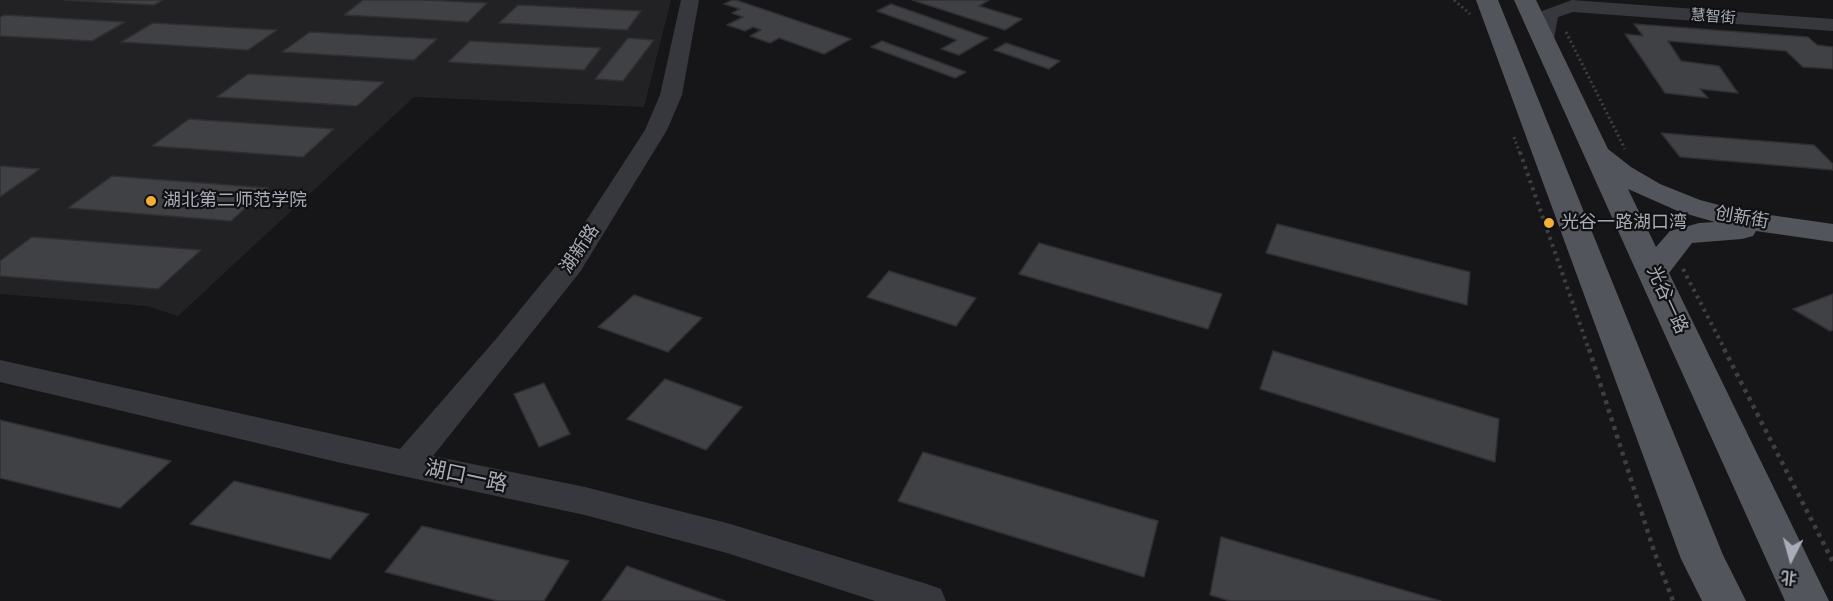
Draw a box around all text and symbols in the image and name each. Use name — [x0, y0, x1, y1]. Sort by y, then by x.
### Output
street label: 慧智街 — [1690, 6, 1736, 28]
place label: 湖北第二师范学院 — [163, 190, 307, 212]
marker: 湖北第二师范学院 — [144, 194, 158, 208]
street label: 创新街 — [1714, 203, 1770, 233]
place label: 光谷一路湖口湾 — [1561, 212, 1687, 234]
marker: 光谷一路湖口湾 — [1542, 216, 1556, 230]
street label: 湖新路 — [556, 221, 604, 277]
street label: 光谷一路 — [1642, 263, 1692, 337]
street label: 湖口一路 — [422, 456, 510, 498]
north arrow — [1761, 529, 1821, 589]
text: 北 — [1780, 567, 1798, 588]

